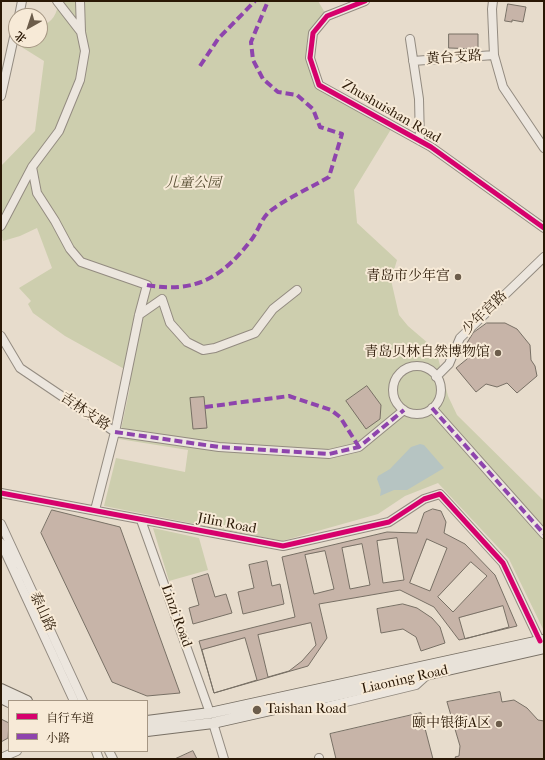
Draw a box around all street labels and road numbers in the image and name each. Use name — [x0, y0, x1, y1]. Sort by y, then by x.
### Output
street label: 黄台支路 — [425, 48, 483, 68]
street label: Zhushuishan Road — [338, 77, 444, 147]
street label: 少年宫路 — [459, 288, 511, 338]
street label: 吉林支路 — [57, 389, 113, 435]
street label: Jilin Road — [196, 510, 258, 538]
street label: Linzi Road — [157, 583, 195, 649]
street label: 泰山路 — [26, 589, 58, 635]
street label: Liaoning Road — [360, 662, 450, 698]

